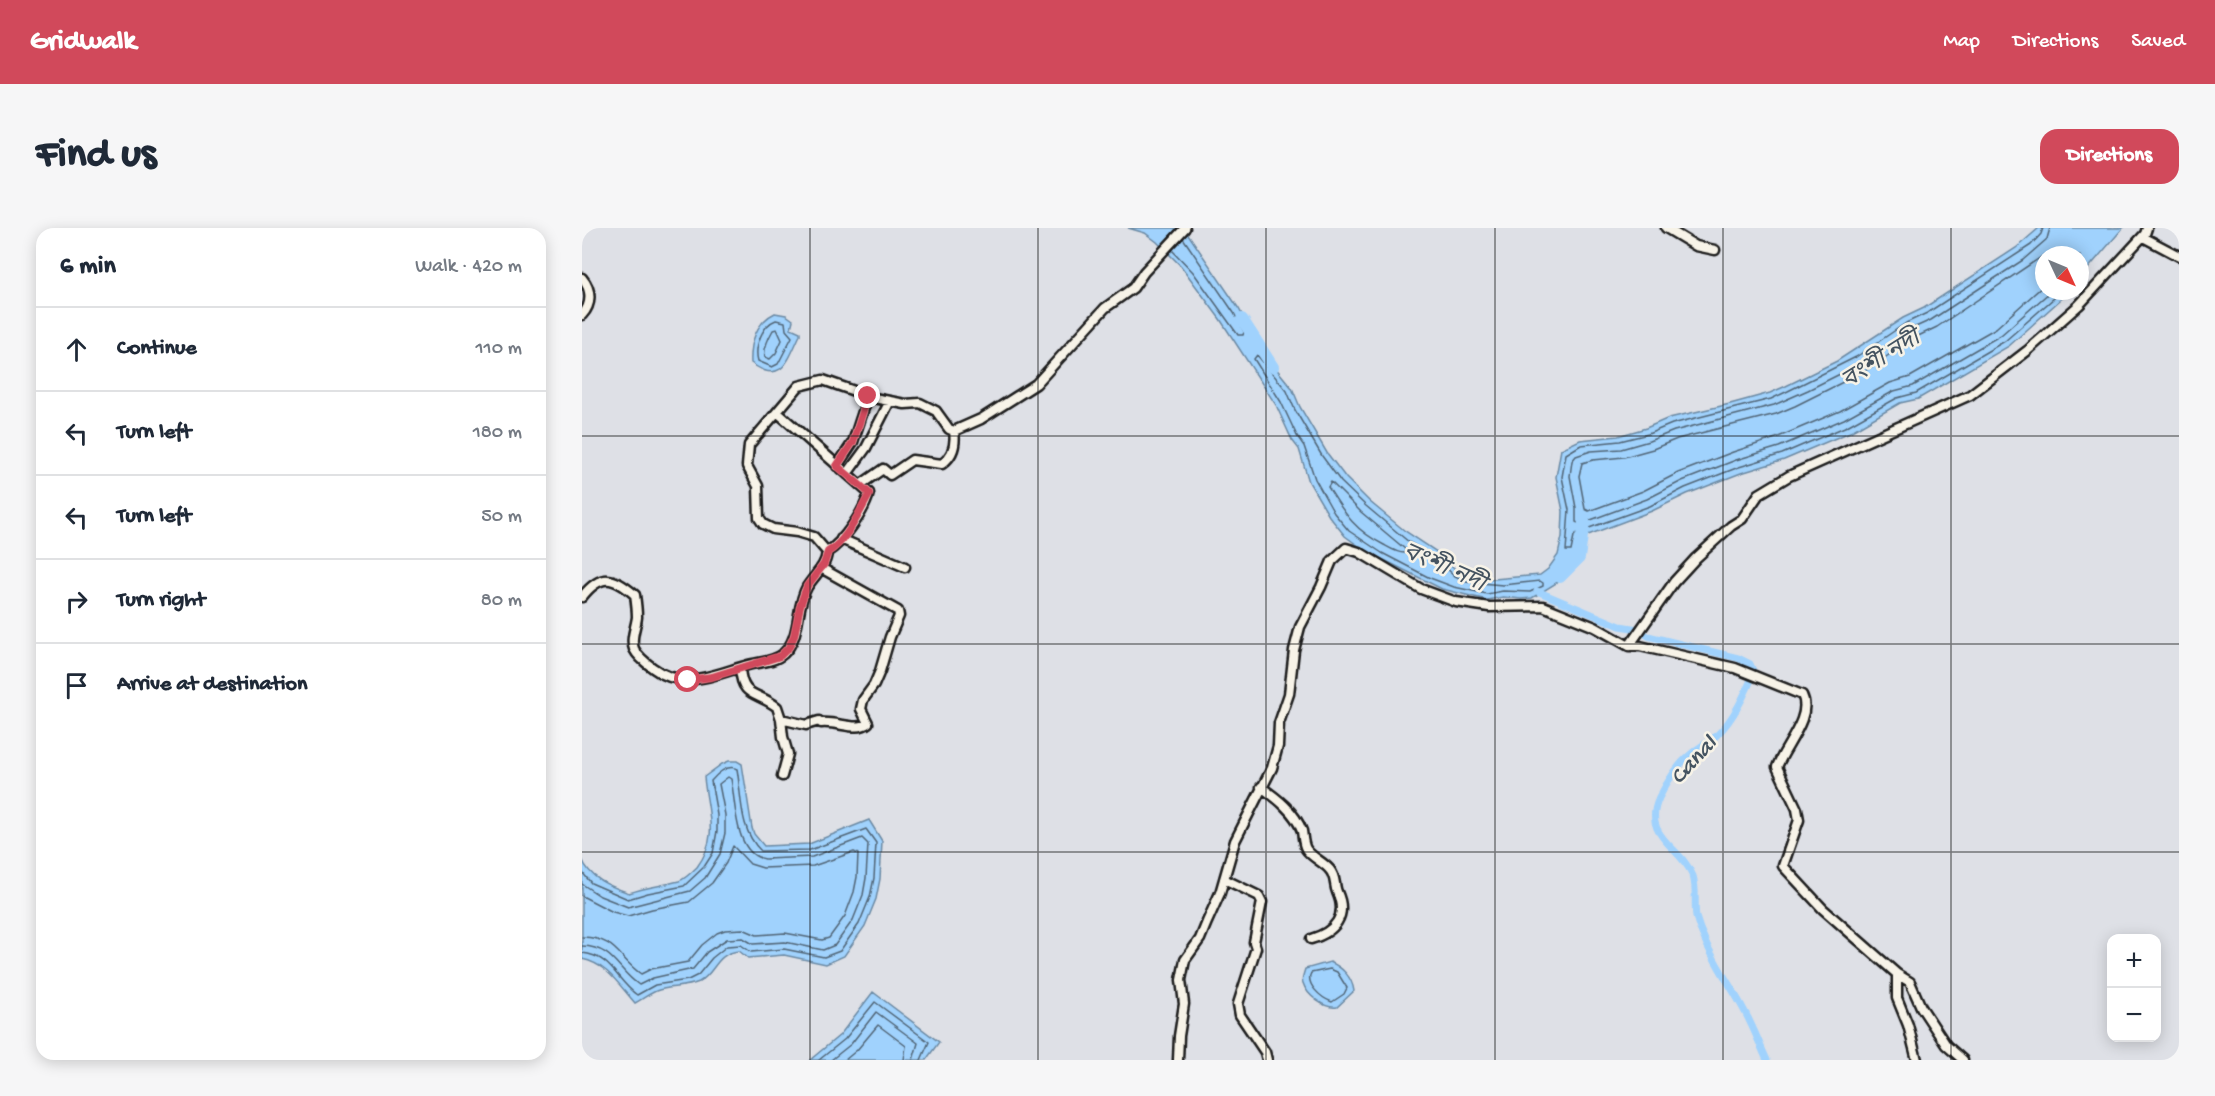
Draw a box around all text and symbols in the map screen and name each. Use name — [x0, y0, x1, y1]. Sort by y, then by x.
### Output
text: Gridwalk — [30, 26, 136, 59]
text: Map — [1943, 30, 1980, 55]
text: Directions — [2013, 30, 2098, 55]
text: Saved — [2131, 30, 2185, 55]
button: Directions — [2040, 129, 2179, 184]
text: Find us — [36, 132, 156, 181]
north arrow — [2035, 246, 2089, 300]
text: 6 min — [60, 252, 116, 283]
text: Walk · 420 m — [415, 256, 522, 279]
water label: বংশী নদী — [1836, 321, 1930, 396]
icon: ahead — [60, 333, 93, 366]
text: Continue — [117, 336, 197, 362]
text: 110 m — [476, 338, 522, 361]
route end — [854, 382, 880, 408]
icon: left — [60, 417, 93, 450]
text: Turn left — [117, 420, 191, 446]
text: 180 m — [473, 422, 522, 445]
icon: left — [60, 501, 93, 534]
text: Turn left — [117, 504, 191, 530]
text: 50 m — [481, 506, 522, 529]
water label: বংশী নদী — [1398, 535, 1495, 602]
icon: right — [60, 585, 93, 618]
text: Turn right — [117, 588, 205, 614]
text: 80 m — [481, 590, 522, 613]
route start — [674, 666, 700, 692]
icon: arrive — [60, 669, 93, 702]
text: Arrive at destination — [117, 672, 307, 698]
water label: Canal — [1665, 730, 1726, 792]
map controls — [2107, 934, 2161, 1042]
button: + — [2107, 934, 2161, 988]
button: − — [2107, 988, 2161, 1042]

